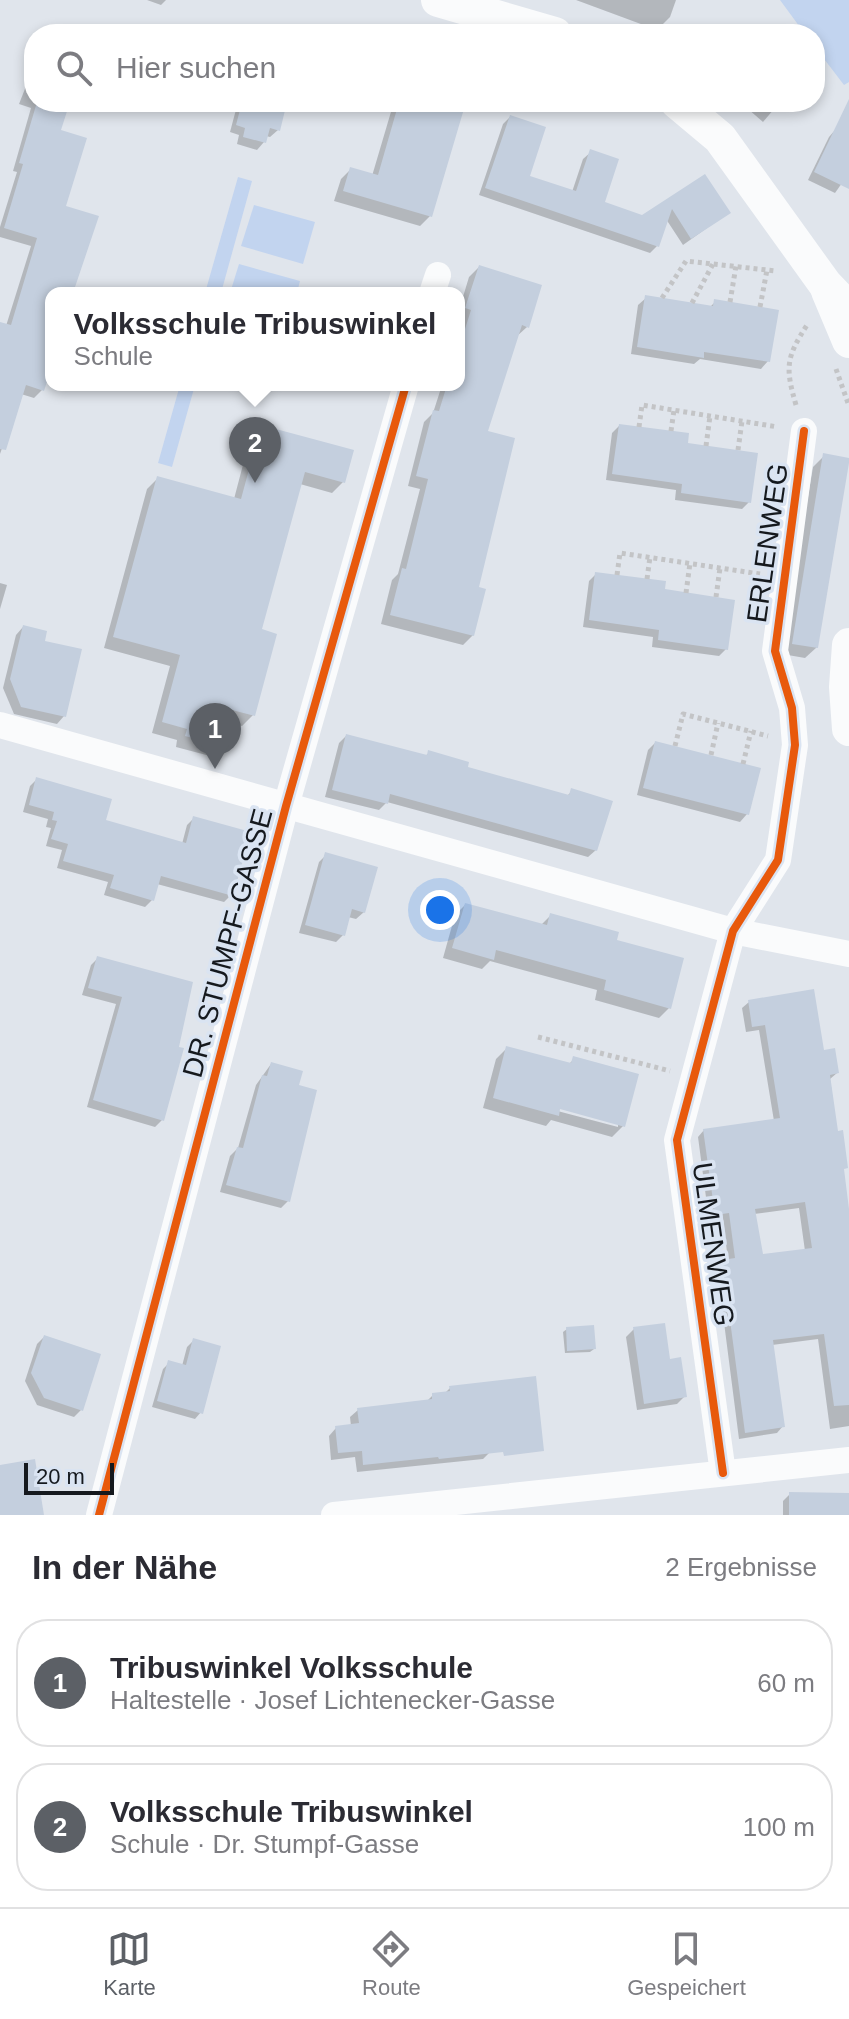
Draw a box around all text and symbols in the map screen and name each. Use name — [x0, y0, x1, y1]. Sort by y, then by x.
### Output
search box — [24, 24, 825, 112]
icon: search — [52, 46, 96, 90]
text: Hier suchen — [116, 51, 276, 84]
popup — [45, 287, 465, 391]
text: Volksschule Tribuswinkel — [74, 307, 436, 340]
text: Schule — [74, 341, 153, 371]
pin: 2 — [229, 417, 281, 483]
street label: ERLENWEG — [741, 462, 794, 625]
pin: 1 — [189, 703, 241, 769]
street label: DR. STUMPF-GASSE — [177, 805, 278, 1081]
your location — [420, 890, 460, 930]
street label: ULMENWEG — [687, 1160, 740, 1328]
scale bar — [24, 1459, 114, 1495]
text: 20 m — [36, 1464, 85, 1489]
text: In der Nähe — [32, 1548, 217, 1586]
text: 2 Ergebnisse — [665, 1552, 817, 1582]
text: Tribuswinkel Volksschule — [110, 1651, 473, 1684]
text: 1 — [53, 1668, 67, 1698]
text: 60 m — [757, 1668, 815, 1698]
text: Haltestelle · Josef Lichtenecker-Gasse — [110, 1685, 555, 1715]
text: Volksschule Tribuswinkel — [110, 1795, 473, 1828]
text: 2 — [53, 1812, 67, 1842]
text: 100 m — [743, 1812, 815, 1842]
text: Schule · Dr. Stumpf-Gasse — [110, 1829, 419, 1859]
tab: Karte — [103, 1927, 156, 2001]
tab: Route — [362, 1927, 421, 2001]
tab: Gespeichert — [627, 1927, 746, 2001]

